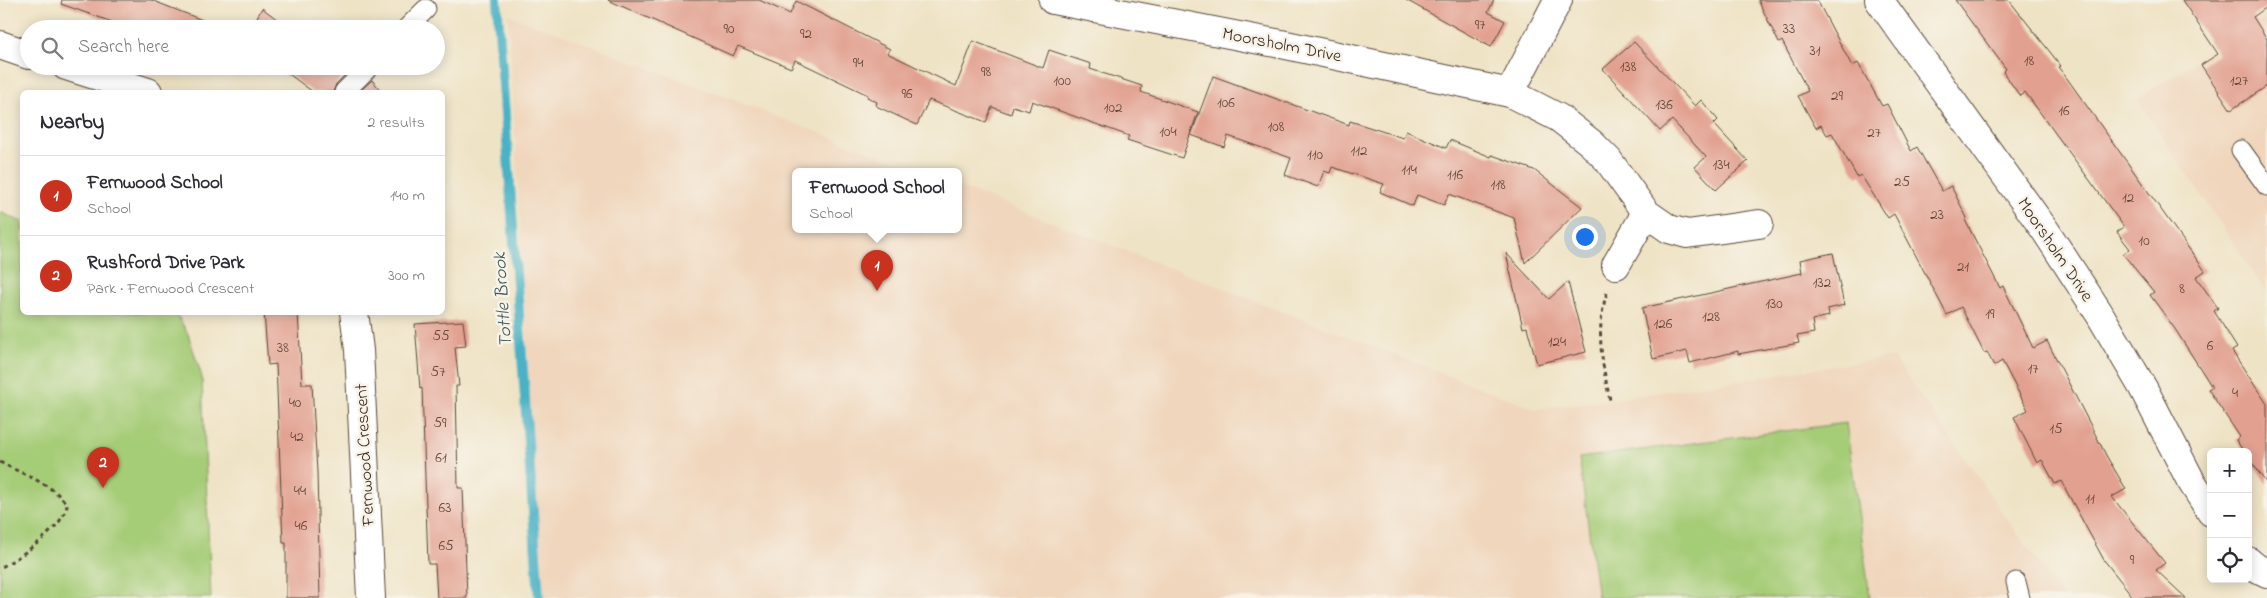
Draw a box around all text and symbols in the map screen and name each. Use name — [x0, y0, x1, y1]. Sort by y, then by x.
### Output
house number: 97 — [1475, 14, 1485, 36]
house number: 90 — [724, 18, 735, 40]
house number: 33 — [1783, 18, 1795, 40]
search box — [20, 20, 445, 75]
street label: Moorsholm Drive — [1220, 22, 1344, 70]
house number: 92 — [800, 23, 813, 45]
icon: search — [38, 34, 66, 62]
text: Search here — [78, 34, 169, 61]
house number: 31 — [1810, 40, 1821, 62]
house number: 18 — [2024, 50, 2035, 72]
house number: 94 — [853, 52, 863, 74]
house number: 138 — [1620, 56, 1637, 78]
house number: 98 — [981, 61, 991, 83]
house number: 100 — [1053, 70, 1071, 92]
house number: 127 — [2230, 70, 2248, 92]
house number: 96 — [901, 83, 913, 105]
house number: 29 — [1831, 85, 1843, 107]
house number: 106 — [1217, 92, 1235, 114]
house number: 136 — [1655, 94, 1673, 116]
house number: 102 — [1104, 97, 1123, 119]
house number: 16 — [2058, 100, 2070, 122]
text: Nearby — [40, 108, 104, 138]
text: 2 results — [367, 111, 425, 135]
house number: 108 — [1268, 116, 1285, 138]
house number: 104 — [1159, 121, 1177, 143]
house number: 27 — [1867, 122, 1881, 144]
house number: 112 — [1351, 140, 1368, 162]
house number: 110 — [1307, 144, 1324, 166]
house number: 134 — [1712, 154, 1730, 176]
house number: 114 — [1401, 159, 1417, 181]
house number: 116 — [1447, 164, 1463, 186]
popup — [792, 168, 962, 233]
text: Fernwood School — [87, 170, 223, 197]
house number: 25 — [1894, 171, 1910, 193]
house number: 118 — [1490, 174, 1506, 196]
text: Fernwood School — [809, 175, 945, 202]
text: 1 — [53, 184, 59, 208]
text: 140 m — [390, 184, 425, 208]
house number: 12 — [2122, 187, 2135, 209]
street label: Moorsholm Drive — [2010, 193, 2099, 308]
text: School — [87, 197, 131, 221]
text: School — [809, 202, 853, 226]
house number: 23 — [1930, 204, 1944, 226]
your location — [1572, 224, 1598, 250]
house number: 10 — [2138, 230, 2150, 252]
text: Rushford Drive Park — [87, 250, 245, 277]
pin: 1 — [861, 250, 893, 291]
water label: Tottle Brook — [487, 251, 520, 348]
house number: 21 — [1957, 256, 1969, 278]
text: 2 — [52, 264, 60, 288]
text: 300 m — [388, 264, 425, 288]
house number: 132 — [1813, 272, 1832, 294]
text: Park · Fernwood Crescent — [87, 277, 254, 301]
house number: 8 — [2179, 278, 2185, 300]
house number: 130 — [1765, 293, 1783, 315]
house number: 19 — [1985, 303, 1995, 325]
house number: 128 — [1702, 306, 1720, 328]
house number: 126 — [1654, 313, 1673, 335]
house number: 55 — [432, 325, 450, 347]
house number: 124 — [1548, 331, 1566, 353]
house number: 6 — [2207, 335, 2214, 357]
house number: 38 — [277, 337, 289, 359]
house number: 17 — [2028, 358, 2038, 380]
house number: 57 — [431, 361, 445, 383]
house number: 4 — [2232, 382, 2238, 404]
street label: Fernwood Crescent — [349, 383, 383, 528]
house number: 40 — [289, 392, 302, 414]
house number: 59 — [433, 412, 447, 434]
house number: 15 — [2049, 418, 2063, 440]
house number: 42 — [290, 426, 304, 448]
pin: 2 — [87, 447, 119, 488]
house number: 61 — [435, 447, 447, 469]
map controls — [2207, 448, 2252, 583]
button: + — [2207, 448, 2252, 493]
house number: 44 — [294, 480, 306, 502]
house number: 11 — [2085, 488, 2095, 510]
button: − — [2207, 493, 2252, 538]
house number: 63 — [439, 497, 451, 519]
house number: 46 — [295, 515, 308, 537]
house number: 65 — [438, 535, 454, 557]
button: locate — [2207, 538, 2252, 583]
house number: 9 — [2130, 549, 2135, 571]

